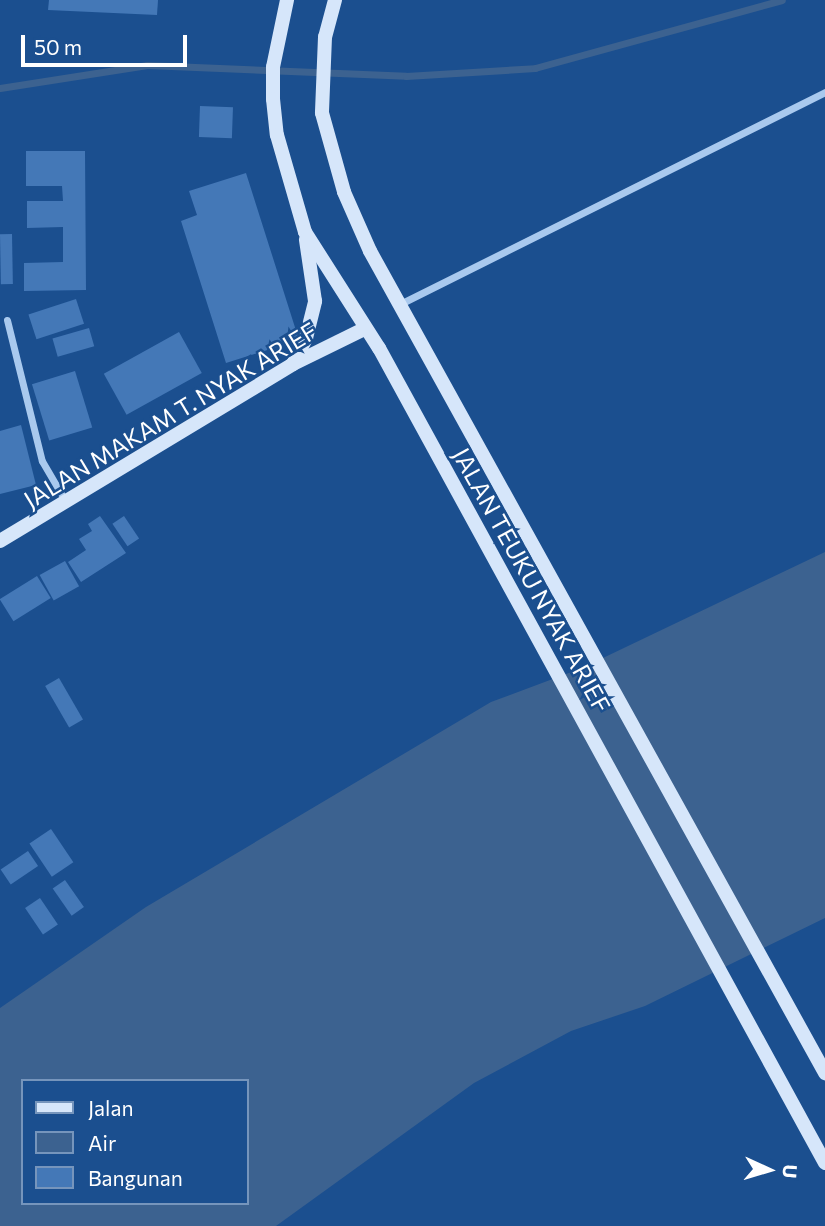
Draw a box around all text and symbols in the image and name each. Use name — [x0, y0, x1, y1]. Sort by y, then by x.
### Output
scale bar — [24, 21, 191, 65]
text: 50 m — [34, 34, 82, 59]
street label: JALAN MAKAM T. NYAK ARIEF — [18, 316, 322, 514]
street label: JALAN TEUKU NYAK ARIEF — [447, 443, 617, 717]
legend — [21, 1079, 248, 1205]
text: Jalan — [88, 1095, 133, 1120]
text: Air — [88, 1130, 116, 1155]
north arrow — [734, 1135, 804, 1205]
text: U — [778, 1164, 802, 1179]
text: Bangunan — [88, 1165, 183, 1190]

